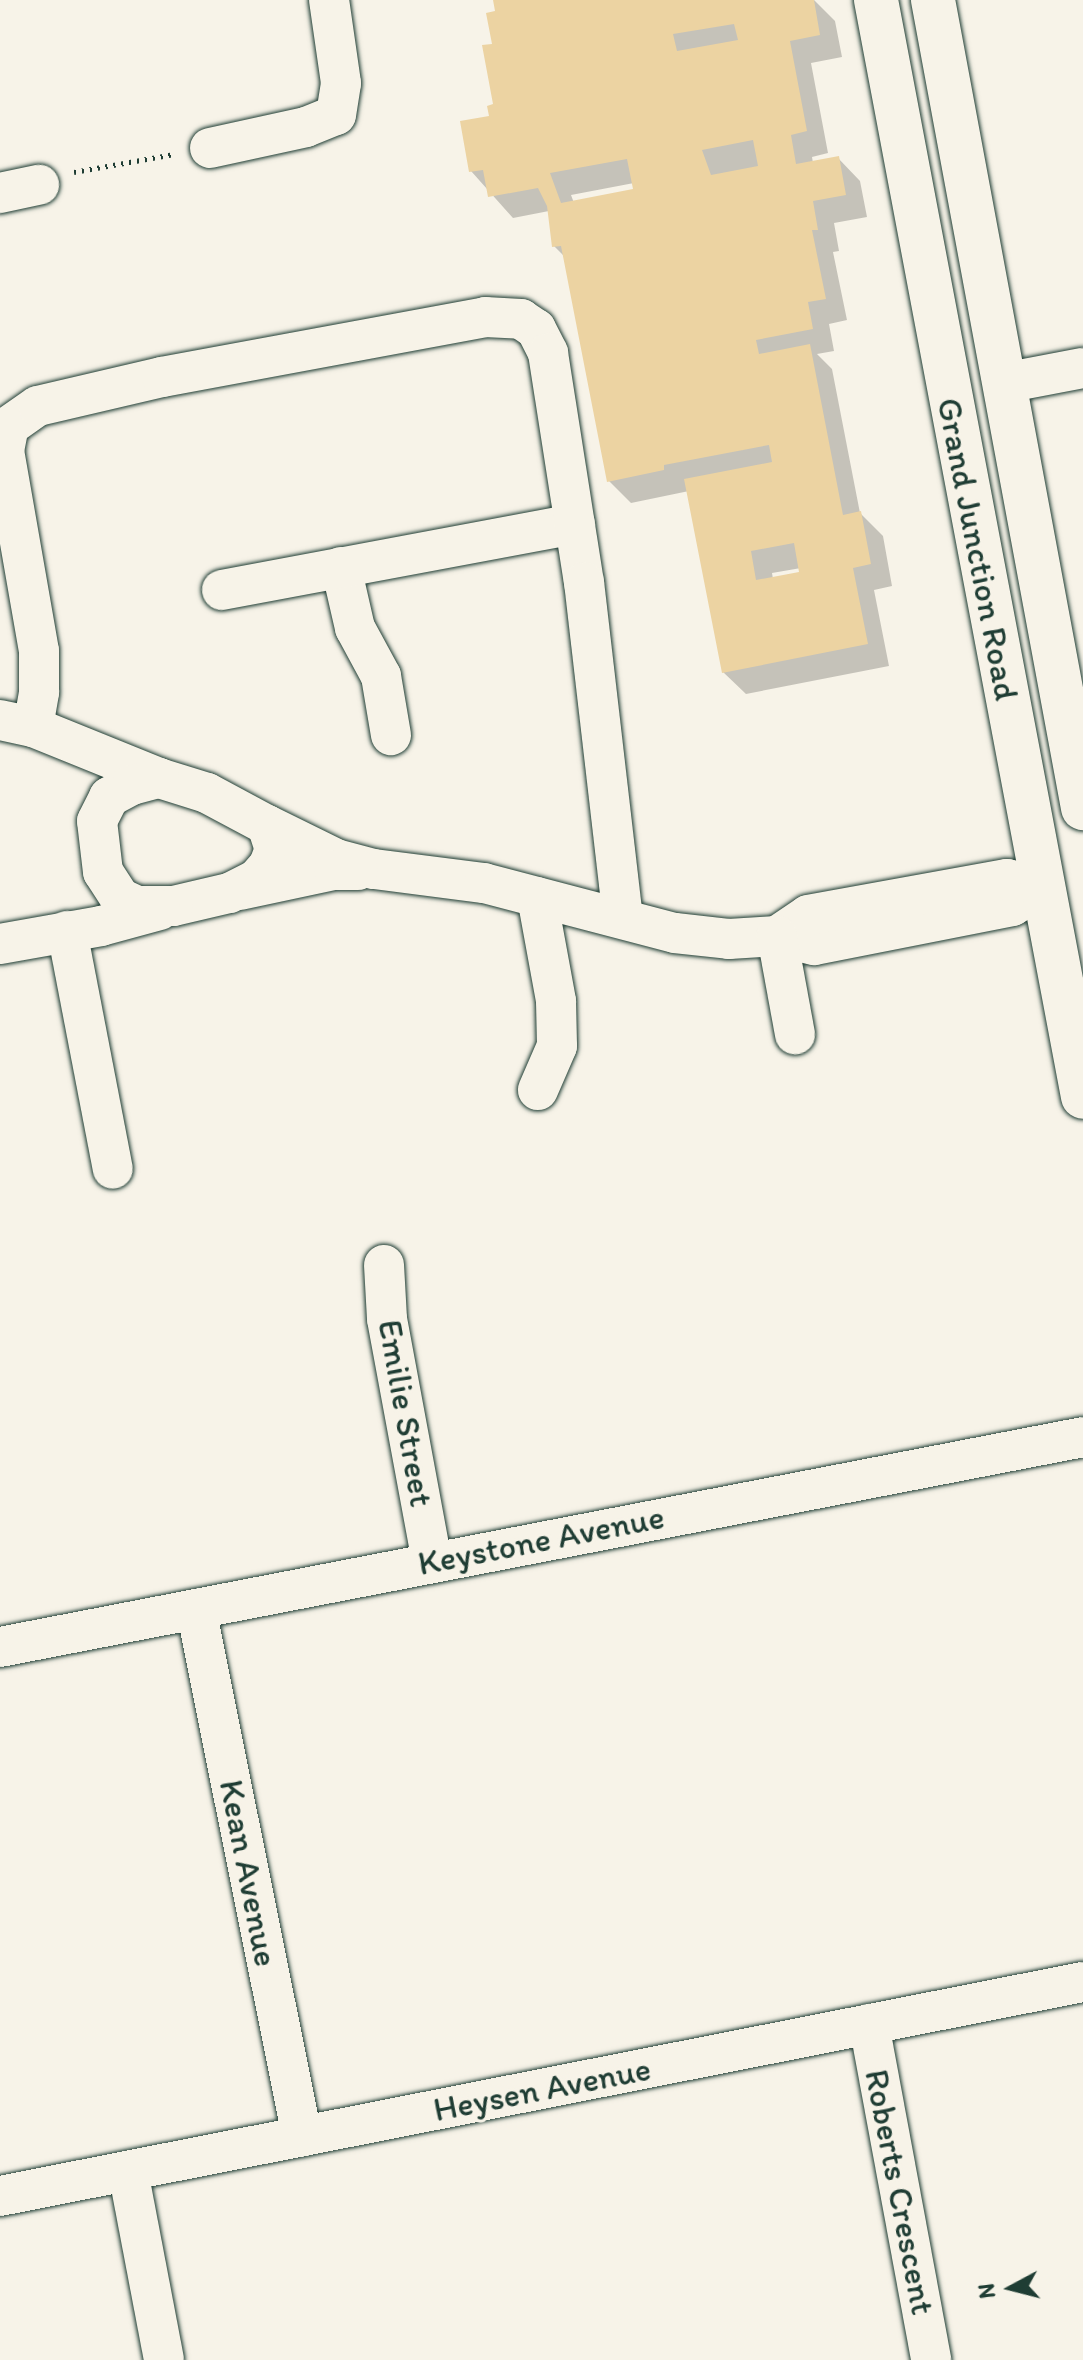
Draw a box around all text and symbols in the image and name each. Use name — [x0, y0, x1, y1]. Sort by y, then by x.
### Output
street label: Grand Junction Road — [929, 394, 1027, 704]
street label: Emilie Street — [370, 1317, 442, 1509]
street label: Keystone Avenue — [415, 1496, 667, 1584]
street label: Kean Avenue — [211, 1777, 287, 1969]
street label: Heysen Avenue — [430, 2048, 654, 2130]
street label: Roberts Crescent — [856, 2065, 944, 2319]
north arrow — [971, 2248, 1051, 2328]
text: N — [972, 2282, 1001, 2300]

